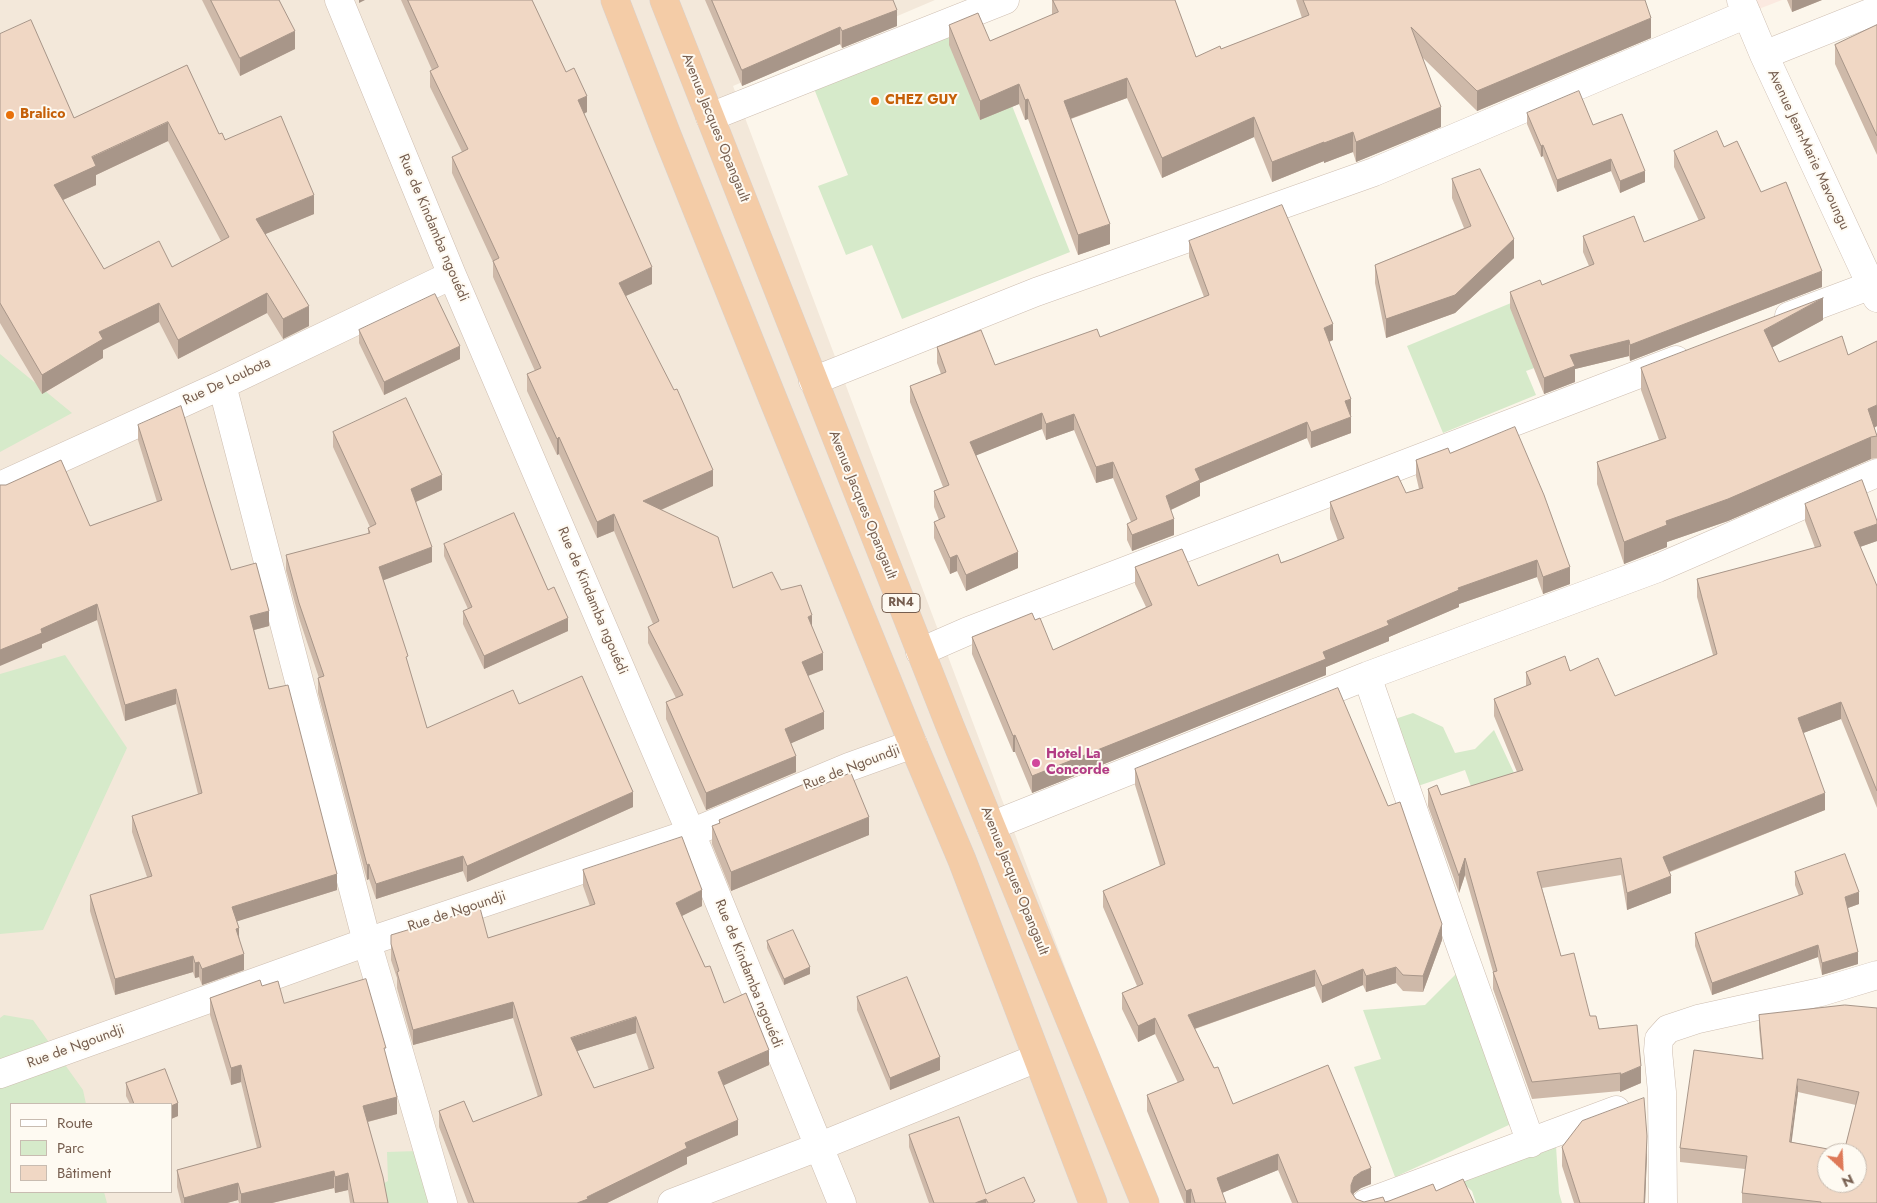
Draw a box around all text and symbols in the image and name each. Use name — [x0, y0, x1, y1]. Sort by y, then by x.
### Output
street label: Avenue Jacques Opangault — [677, 51, 753, 205]
street label: Avenue Jean-Marie Mavoungu — [1763, 67, 1853, 233]
place label: CHEZ GUY — [885, 93, 958, 109]
marker: CHEZ GUY — [869, 95, 881, 107]
place label: Bralico — [20, 107, 65, 123]
marker: Bralico — [4, 109, 16, 121]
street label: Rue de Kindamba ngouédi — [394, 152, 472, 304]
street label: Rue De Loubota — [181, 354, 273, 410]
street label: Avenue Jacques Opangault — [824, 428, 900, 582]
street label: Rue de Kindamba ngouédi — [553, 525, 631, 677]
road number: RN4 — [882, 594, 920, 612]
street label: Rue de Ngoundji — [801, 742, 903, 794]
place label: Hotel La Concorde — [1046, 747, 1110, 780]
marker: Hotel La Concorde — [1030, 757, 1042, 769]
street label: Avenue Jacques Opangault — [976, 804, 1052, 958]
street label: Rue de Ngoundji — [406, 888, 508, 936]
street label: Rue de Kindamba ngouédi — [711, 897, 785, 1051]
street label: Rue de Ngoundji — [25, 1022, 127, 1072]
legend — [10, 1103, 172, 1193]
text: Route — [57, 1112, 93, 1134]
text: Parc — [57, 1137, 84, 1159]
north arrow — [1817, 1143, 1867, 1193]
text: Bâtiment — [57, 1162, 111, 1184]
text: N — [1839, 1169, 1857, 1192]

